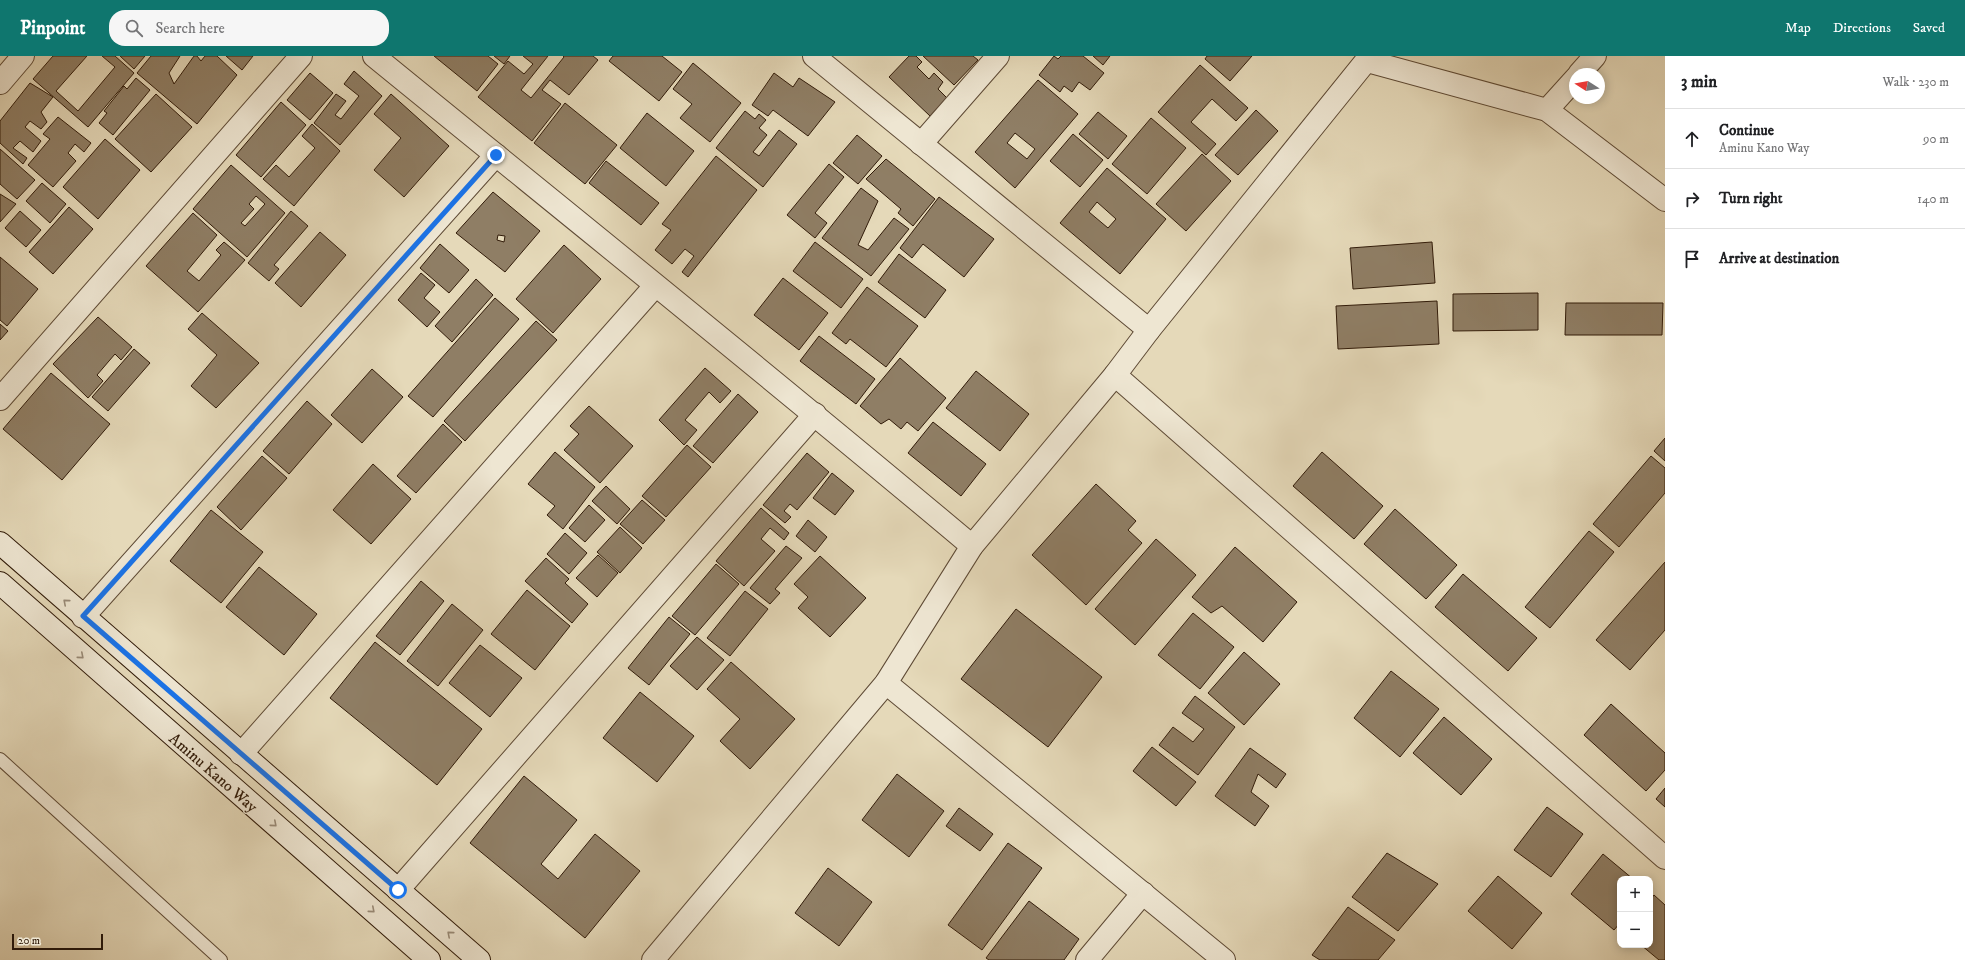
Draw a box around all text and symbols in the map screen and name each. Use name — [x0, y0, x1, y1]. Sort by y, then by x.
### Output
search box — [109, 10, 389, 46]
text: Pinpoint — [20, 17, 85, 40]
icon: search — [123, 17, 145, 39]
text: Search here — [155, 19, 225, 38]
text: Map — [1785, 19, 1811, 37]
text: Directions — [1833, 19, 1891, 37]
text: Saved — [1913, 19, 1945, 37]
north arrow — [1569, 68, 1605, 104]
text: 3 min — [1681, 71, 1717, 93]
text: Walk · 230 m — [1883, 74, 1949, 90]
text: Continue — [1719, 121, 1774, 140]
icon: ahead — [1681, 128, 1703, 150]
text: 90 m — [1923, 131, 1949, 147]
text: Aminu Kano Way — [1719, 140, 1809, 156]
route end — [487, 146, 505, 164]
icon: right — [1681, 188, 1703, 210]
text: Turn right — [1719, 189, 1782, 208]
text: 140 m — [1917, 191, 1949, 207]
icon: arrive — [1681, 248, 1703, 270]
text: Arrive at destination — [1719, 249, 1839, 268]
one-way arrow — [63, 599, 71, 606]
one-way arrow — [76, 651, 84, 658]
street label: Aminu Kano Way — [165, 729, 262, 817]
one-way arrow — [269, 820, 276, 827]
map controls — [1617, 876, 1653, 948]
button: + — [1617, 876, 1653, 912]
route start — [389, 881, 407, 899]
one-way arrow — [367, 905, 374, 912]
button: − — [1617, 912, 1653, 948]
scale bar — [12, 932, 103, 951]
one-way arrow — [447, 932, 454, 939]
text: 20 m — [18, 934, 40, 948]

